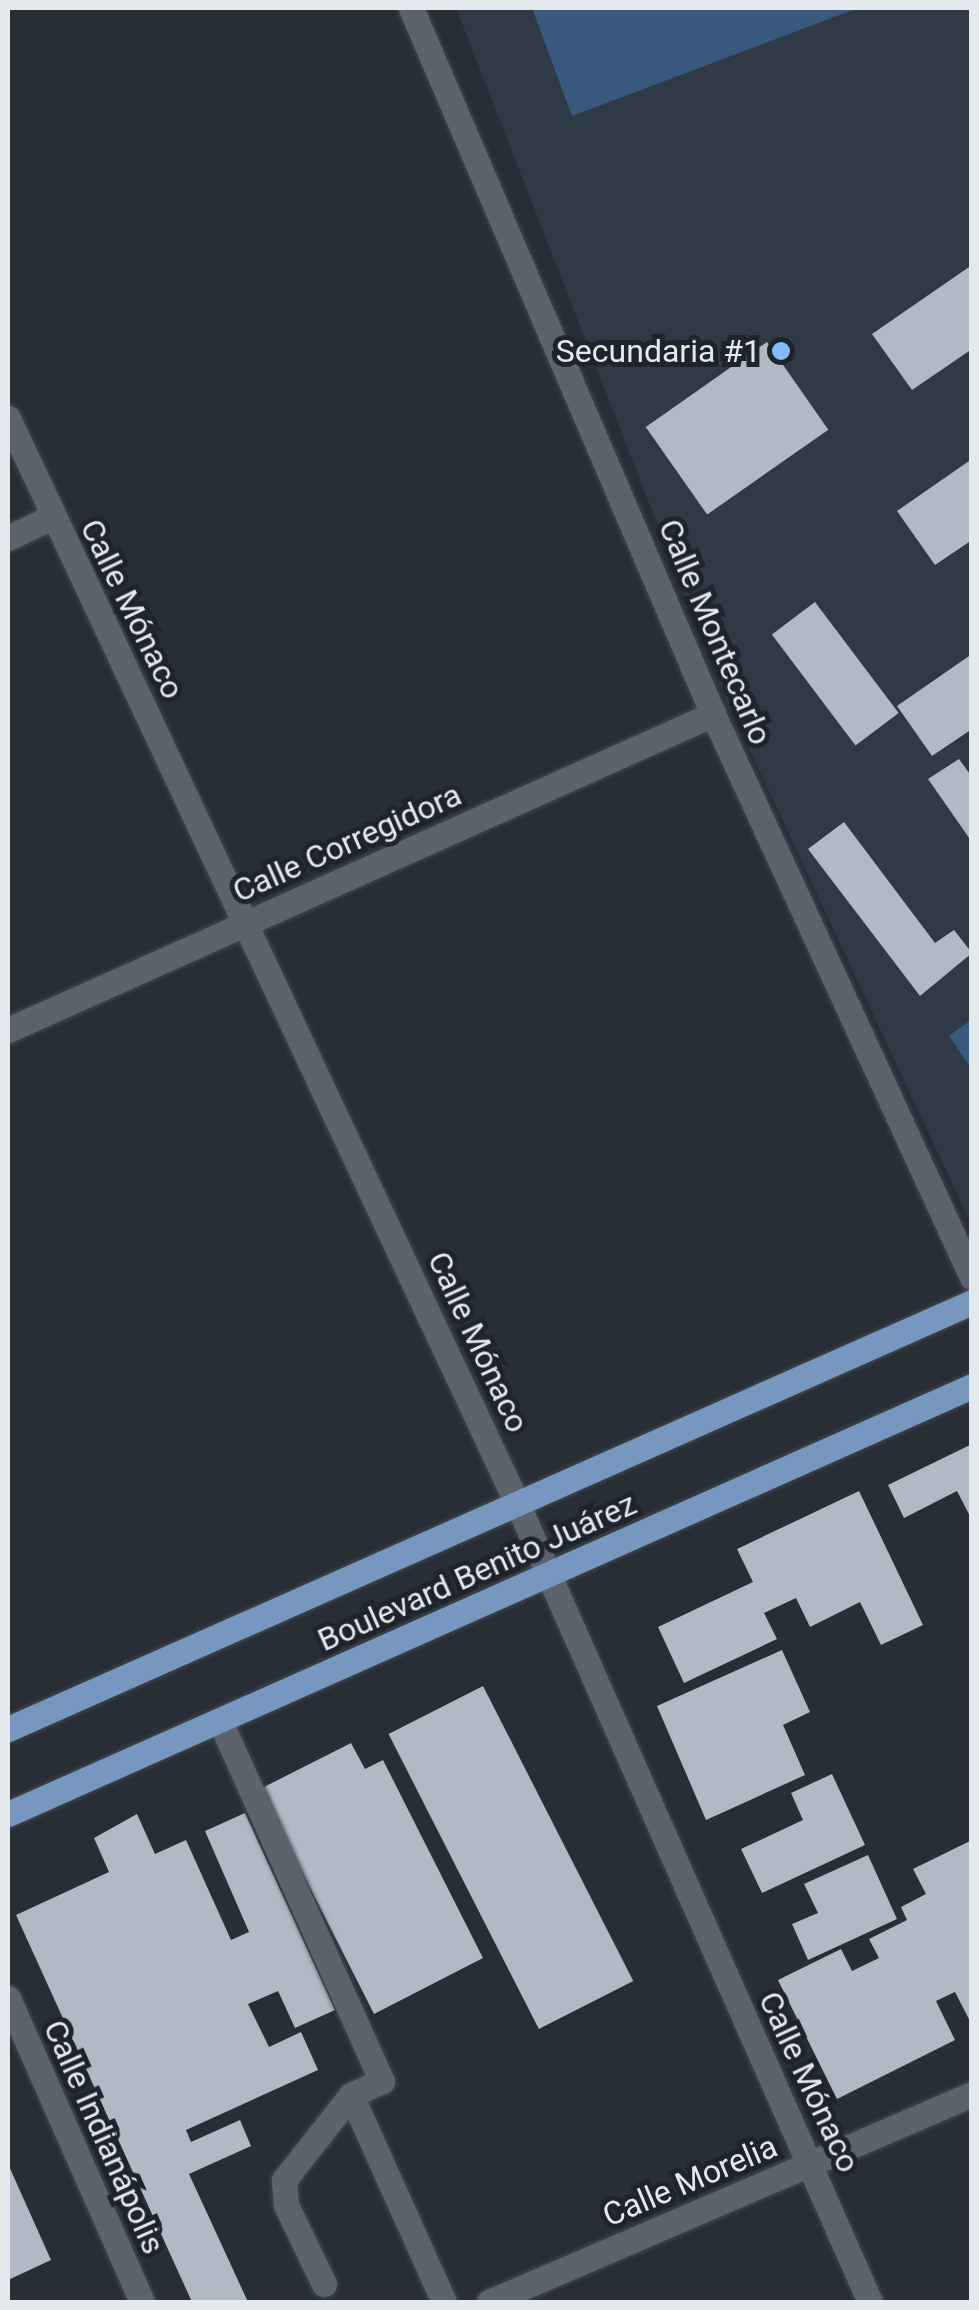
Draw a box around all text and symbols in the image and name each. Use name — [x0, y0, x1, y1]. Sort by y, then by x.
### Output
place label: Secundaria #1 — [556, 332, 761, 370]
marker: Secundaria #1 — [770, 340, 792, 362]
street label: Calle Mónaco — [72, 513, 192, 705]
street label: Calle Montecarlo — [650, 514, 780, 750]
street label: Calle Corregidora — [227, 775, 467, 911]
street label: Calle Mónaco — [419, 1246, 537, 1438]
street label: Boulevard Benito Juárez — [312, 1484, 642, 1660]
street label: Calle Mónaco — [750, 1986, 868, 2178]
street label: Calle Indianápolis — [35, 2014, 173, 2260]
street label: Calle Morelia — [597, 2127, 783, 2235]

